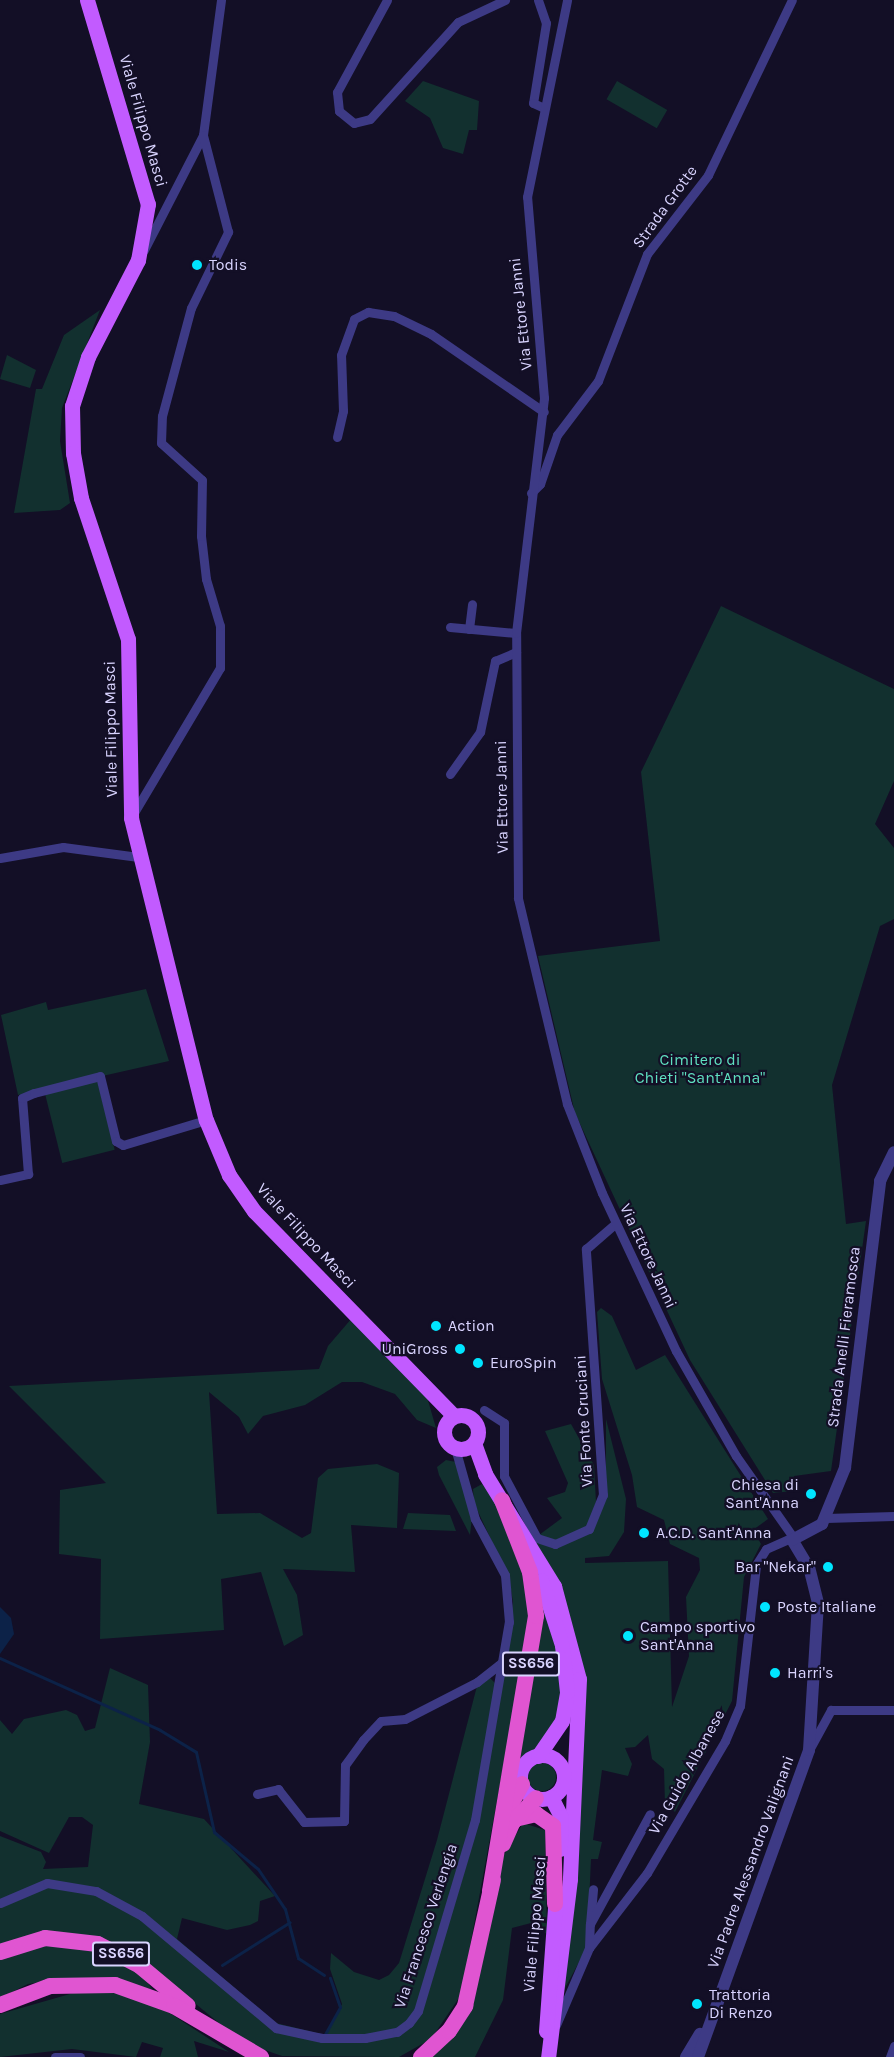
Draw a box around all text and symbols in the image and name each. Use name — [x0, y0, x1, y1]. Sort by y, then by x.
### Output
street label: Viale Filippo Masci — [115, 53, 171, 189]
street label: Strada Grotte — [629, 162, 701, 252]
place label: Todis — [209, 255, 247, 275]
street label: Via Ettore Janni — [506, 257, 536, 371]
marker: Todis — [190, 258, 204, 272]
street label: Viale Filippo Masci — [100, 661, 122, 797]
street label: Via Ettore Janni — [491, 740, 513, 854]
park label: Cimitero di Chieti "Sant'Anna" — [635, 1050, 765, 1088]
street label: Viale Filippo Masci — [252, 1180, 360, 1292]
street label: Via Ettore Janni — [615, 1201, 681, 1311]
street label: Strada Anelli Fieramosca — [823, 1245, 865, 1429]
place label: Action — [448, 1316, 495, 1336]
marker: Action — [429, 1319, 443, 1333]
place label: UniGross — [381, 1339, 448, 1359]
marker: UniGross — [453, 1342, 467, 1356]
place label: EuroSpin — [490, 1353, 557, 1373]
street label: Via Fonte Cruciani — [571, 1354, 597, 1488]
marker: EuroSpin — [471, 1356, 485, 1370]
place label: Chiesa di Sant'Anna — [725, 1475, 799, 1513]
marker: Chiesa di Sant'Anna — [804, 1487, 818, 1501]
place label: A.C.D. Sant'Anna — [656, 1523, 772, 1543]
marker: A.C.D. Sant'Anna — [637, 1526, 651, 1540]
place label: Bar "Nekar" — [735, 1557, 816, 1577]
marker: Bar "Nekar" — [821, 1560, 835, 1574]
place label: Poste Italiane — [777, 1597, 876, 1617]
marker: Poste Italiane — [758, 1600, 772, 1614]
place label: Campo sportivo Sant'Anna — [640, 1617, 755, 1655]
marker: Campo sportivo Sant'Anna — [621, 1629, 635, 1643]
road number: SS656 — [501, 1652, 561, 1676]
place label: Harri's — [787, 1663, 833, 1683]
marker: Harri's — [768, 1666, 782, 1680]
street label: Via Guido Albanese — [645, 1706, 729, 1838]
street label: Via Padre Alessandro Valignani — [704, 1753, 798, 1971]
street label: Via Francesco Verlengia — [390, 1841, 462, 2011]
street label: Viale Filippo Masci — [519, 1855, 551, 1993]
road number: SS656 — [91, 1942, 151, 1966]
place label: Trattoria Di Renzo — [709, 1985, 772, 2023]
marker: Trattoria Di Renzo — [690, 1997, 704, 2011]

